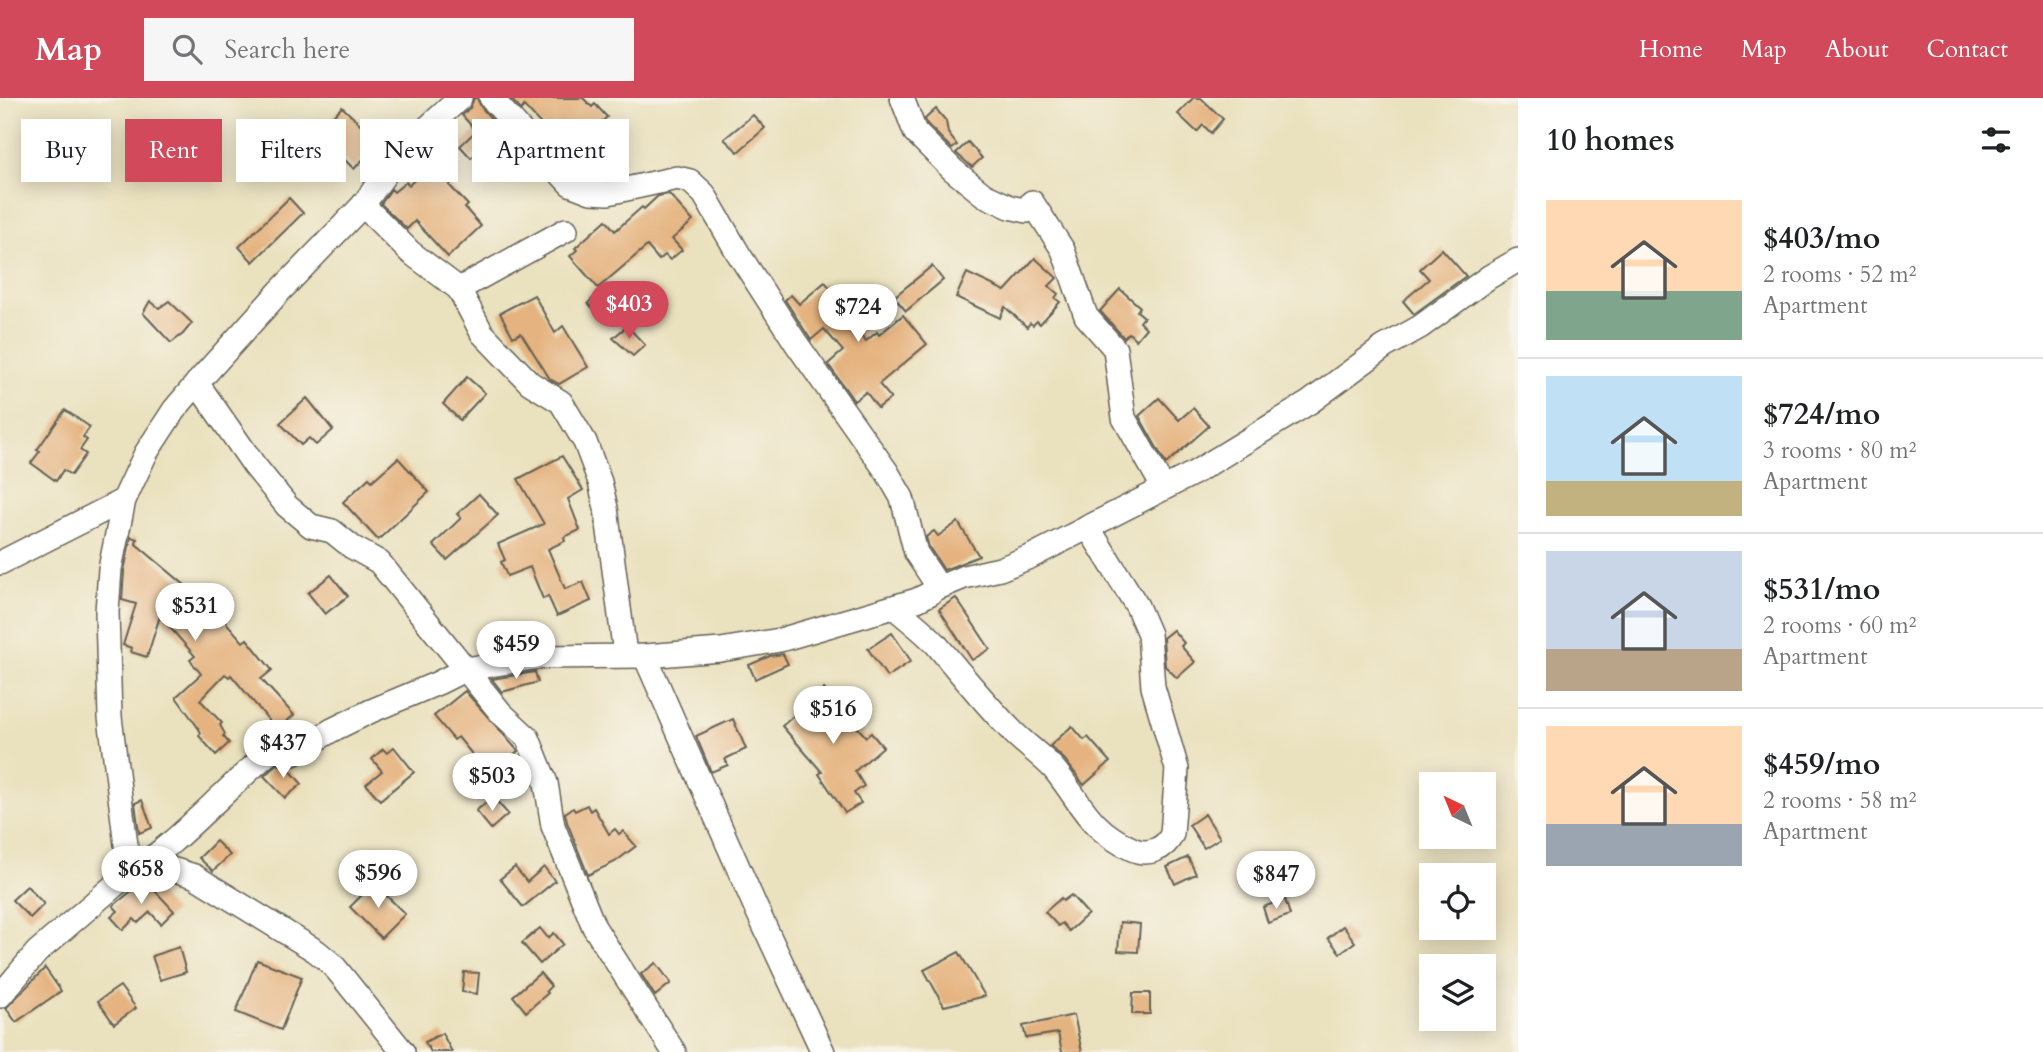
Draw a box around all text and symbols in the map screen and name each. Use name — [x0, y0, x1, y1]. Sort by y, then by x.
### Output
search box — [144, 18, 634, 81]
text: Map — [35, 27, 102, 72]
icon: search — [168, 30, 206, 68]
text: Search here — [224, 32, 350, 67]
text: Home — [1639, 33, 1703, 66]
text: Map — [1741, 33, 1787, 66]
text: About — [1825, 33, 1889, 66]
text: Contact — [1927, 33, 2008, 66]
chip: Buy — [21, 119, 111, 182]
chip: Rent — [125, 119, 222, 182]
chip: Filters — [236, 119, 346, 182]
chip: New — [360, 119, 458, 182]
chip: Apartment — [472, 119, 629, 182]
text: 10 homes — [1546, 120, 1675, 161]
icon: filters — [1977, 121, 2015, 159]
text: $403/mo — [1763, 218, 1880, 259]
icon: home — [1602, 228, 1686, 312]
text: 2 rooms · 52 m² — [1763, 259, 1916, 290]
pin: $403 — [588, 282, 670, 341]
pin: $724 — [817, 285, 899, 344]
text: $403 — [605, 288, 653, 319]
text: Apartment — [1763, 290, 1867, 321]
text: $724 — [834, 291, 882, 322]
text: $724/mo — [1763, 394, 1880, 435]
icon: home — [1602, 404, 1686, 488]
text: 3 rooms · 80 m² — [1763, 435, 1916, 466]
text: Apartment — [1763, 466, 1867, 497]
text: $531/mo — [1763, 569, 1880, 610]
icon: home — [1602, 579, 1686, 663]
pin: $531 — [154, 584, 236, 643]
text: $531 — [171, 590, 219, 621]
text: 2 rooms · 60 m² — [1763, 610, 1916, 641]
pin: $459 — [475, 622, 557, 681]
text: $459 — [492, 628, 540, 659]
text: Apartment — [1763, 641, 1867, 672]
pin: $516 — [792, 686, 874, 746]
text: $516 — [809, 693, 857, 724]
pin: $437 — [242, 720, 324, 780]
text: $437 — [259, 727, 307, 758]
text: $459/mo — [1763, 744, 1880, 785]
pin: $503 — [451, 754, 533, 813]
icon: home — [1602, 754, 1686, 838]
text: $503 — [468, 760, 516, 791]
north arrow — [1419, 772, 1496, 849]
map controls — [1419, 772, 1496, 1031]
text: 2 rooms · 58 m² — [1763, 785, 1916, 816]
text: Apartment — [1763, 816, 1867, 847]
pin: $658 — [100, 846, 182, 906]
pin: $596 — [337, 850, 419, 910]
pin: $847 — [1235, 852, 1317, 911]
text: $658 — [117, 853, 165, 884]
text: $596 — [354, 857, 402, 888]
text: $847 — [1252, 858, 1300, 889]
button: locate — [1419, 863, 1496, 940]
button: layers — [1419, 954, 1496, 1031]

